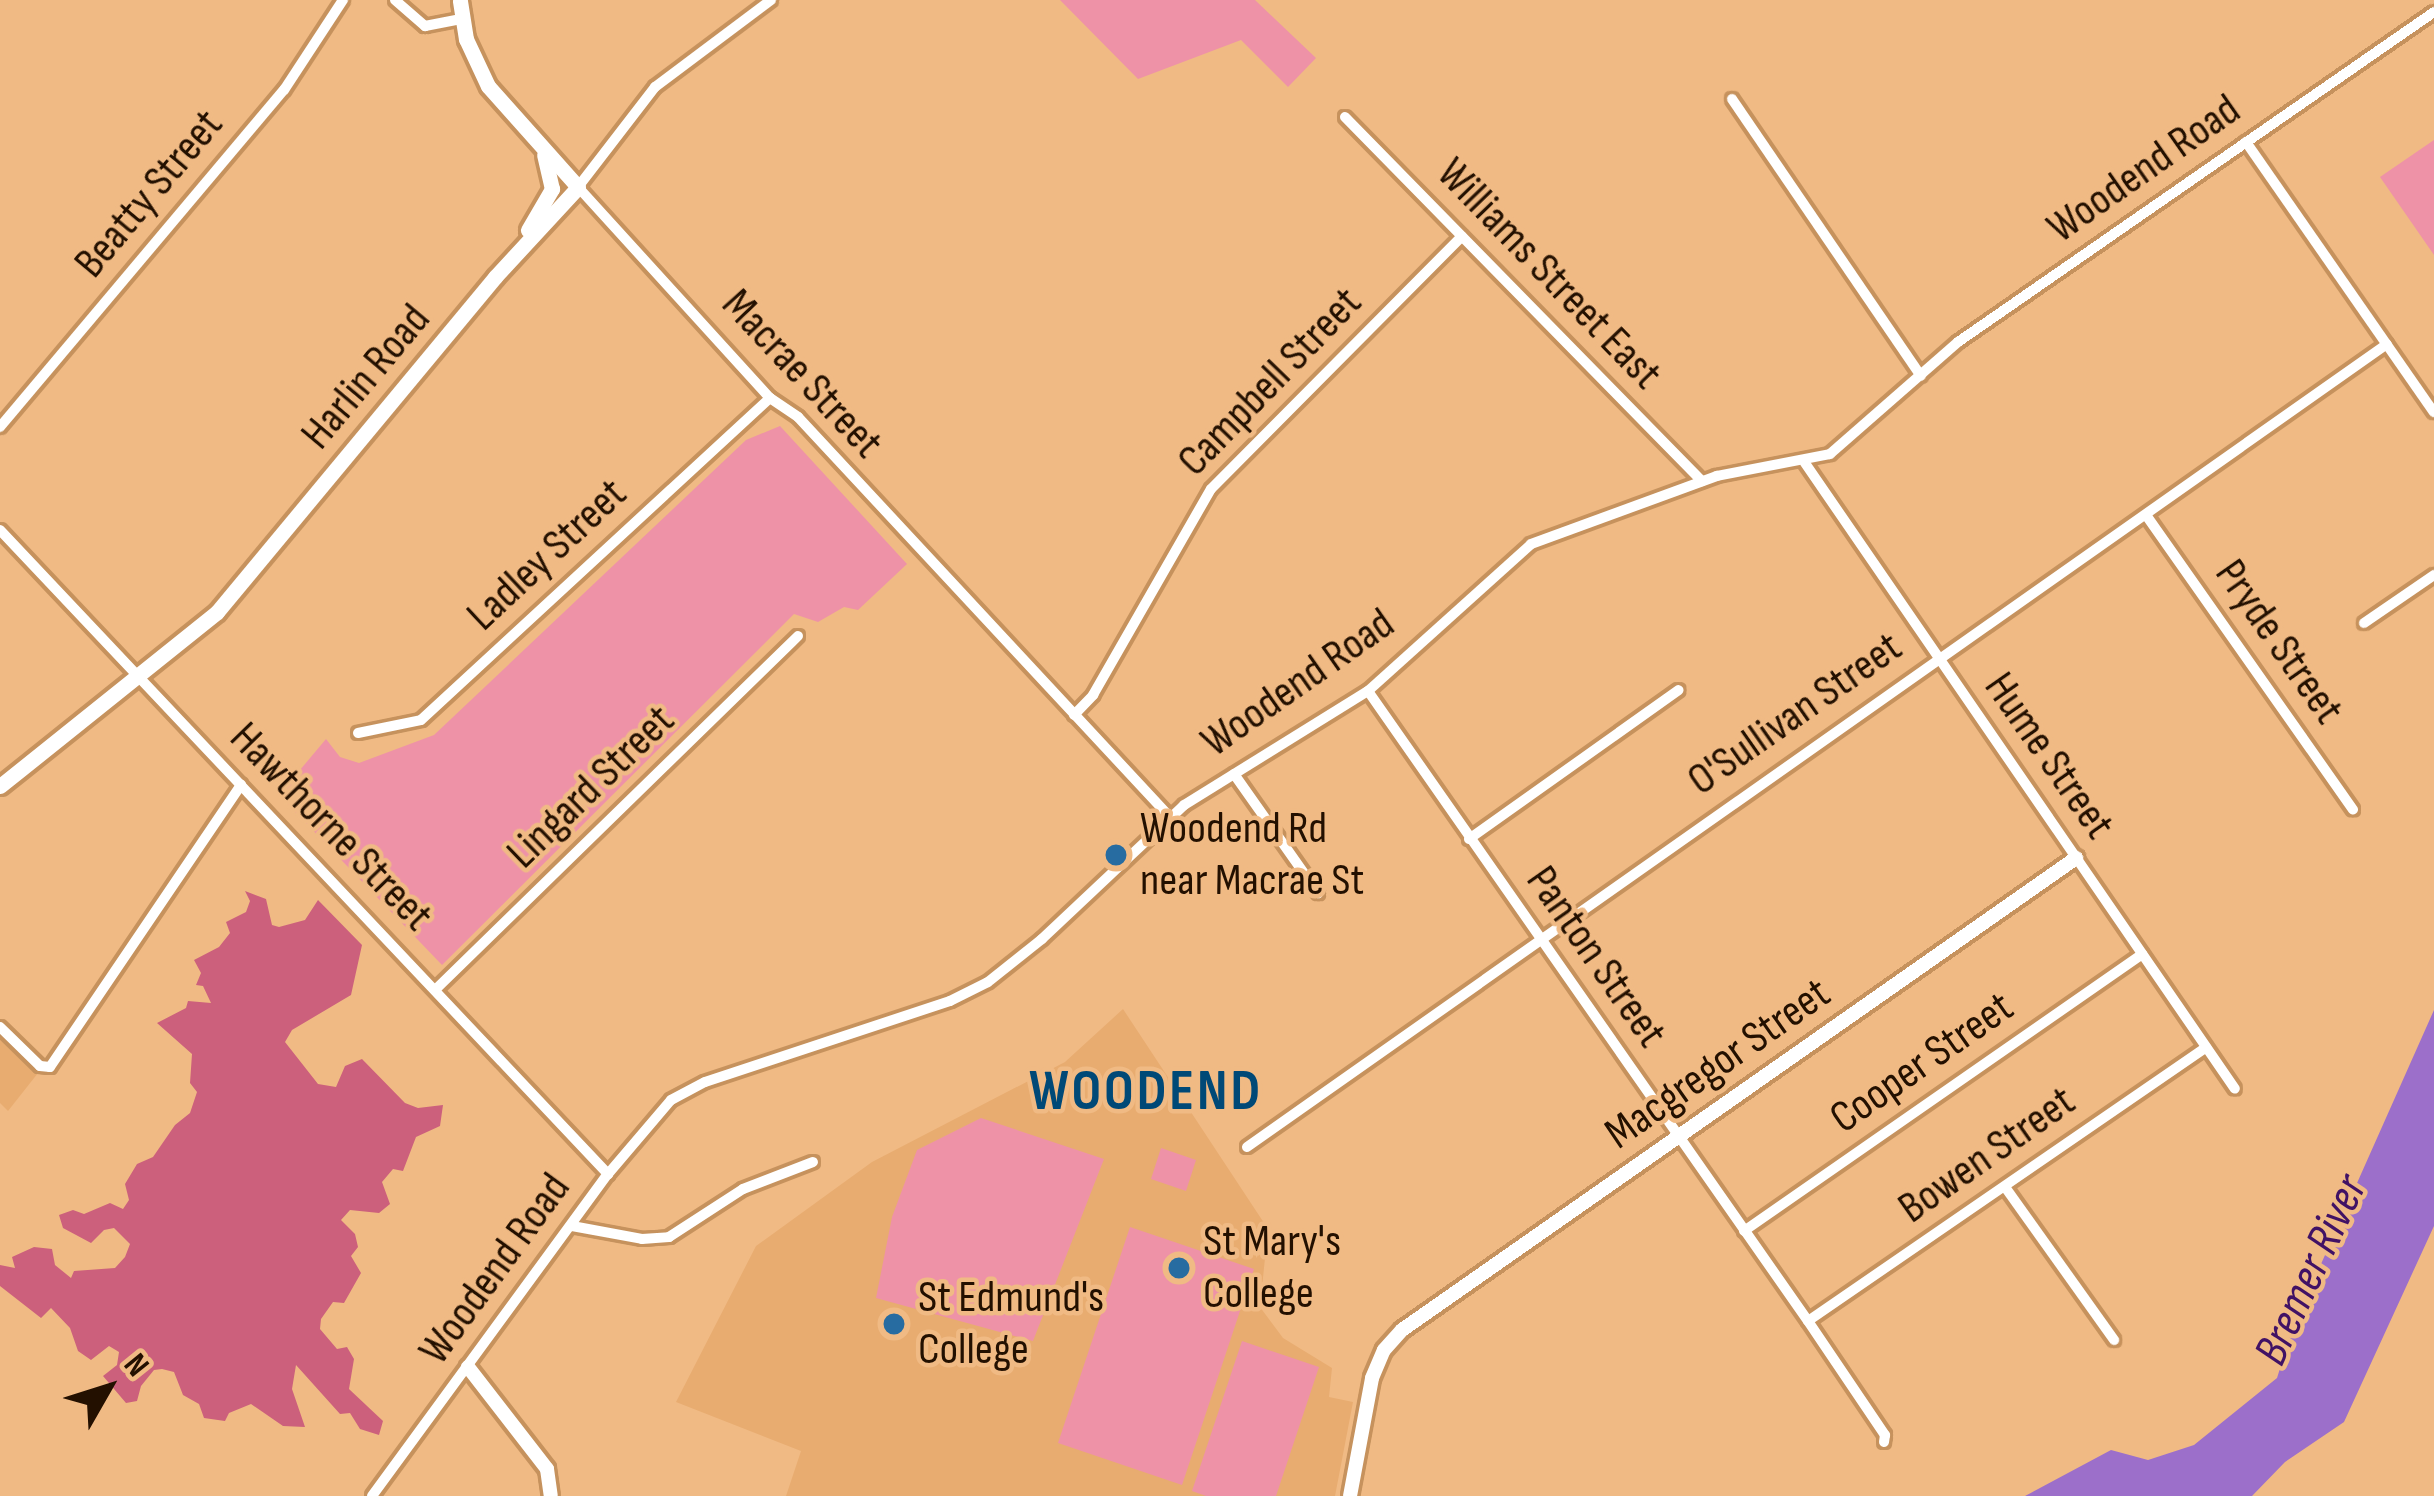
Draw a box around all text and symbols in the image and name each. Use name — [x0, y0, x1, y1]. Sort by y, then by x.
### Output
street label: Woodend Road — [2037, 83, 2251, 255]
street label: Beatty Street — [63, 99, 235, 289]
street label: Williams Street East — [1425, 147, 1673, 401]
street label: Campbell Street — [1167, 276, 1373, 488]
street label: Macrae Street — [710, 278, 894, 470]
street label: Harlin Road — [290, 294, 442, 460]
street label: Ladley Street — [456, 468, 638, 642]
street label: Pryde Street — [2203, 549, 2355, 735]
street label: Woodend Road — [1191, 597, 1405, 769]
street label: O'Sullivan Street — [1678, 621, 1912, 807]
street label: Hume Street — [1972, 662, 2126, 850]
street label: Lingard Street — [496, 694, 686, 880]
street label: Hawthorne Street — [218, 711, 444, 943]
place label: Woodend Rd near Macrae St — [1140, 802, 1364, 908]
marker: Woodend Rd near Macrae St — [1103, 842, 1129, 868]
street label: Panton Street — [1514, 856, 1678, 1058]
street label: Macgregor Street — [1595, 967, 1841, 1161]
street label: Cooper Street — [1820, 981, 2024, 1145]
district label: WOODEND — [1029, 1059, 1263, 1127]
street label: Bowen Street — [1888, 1075, 2086, 1235]
street label: Woodend Road — [408, 1163, 582, 1375]
water label: Bremer River — [2242, 1166, 2380, 1374]
place label: St Mary's College — [1203, 1215, 1341, 1321]
marker: St Mary's College — [1166, 1255, 1192, 1281]
place label: St Edmund's College — [918, 1271, 1104, 1377]
marker: St Edmund's College — [881, 1311, 907, 1337]
north arrow — [48, 1328, 168, 1448]
text: N — [115, 1346, 157, 1385]

